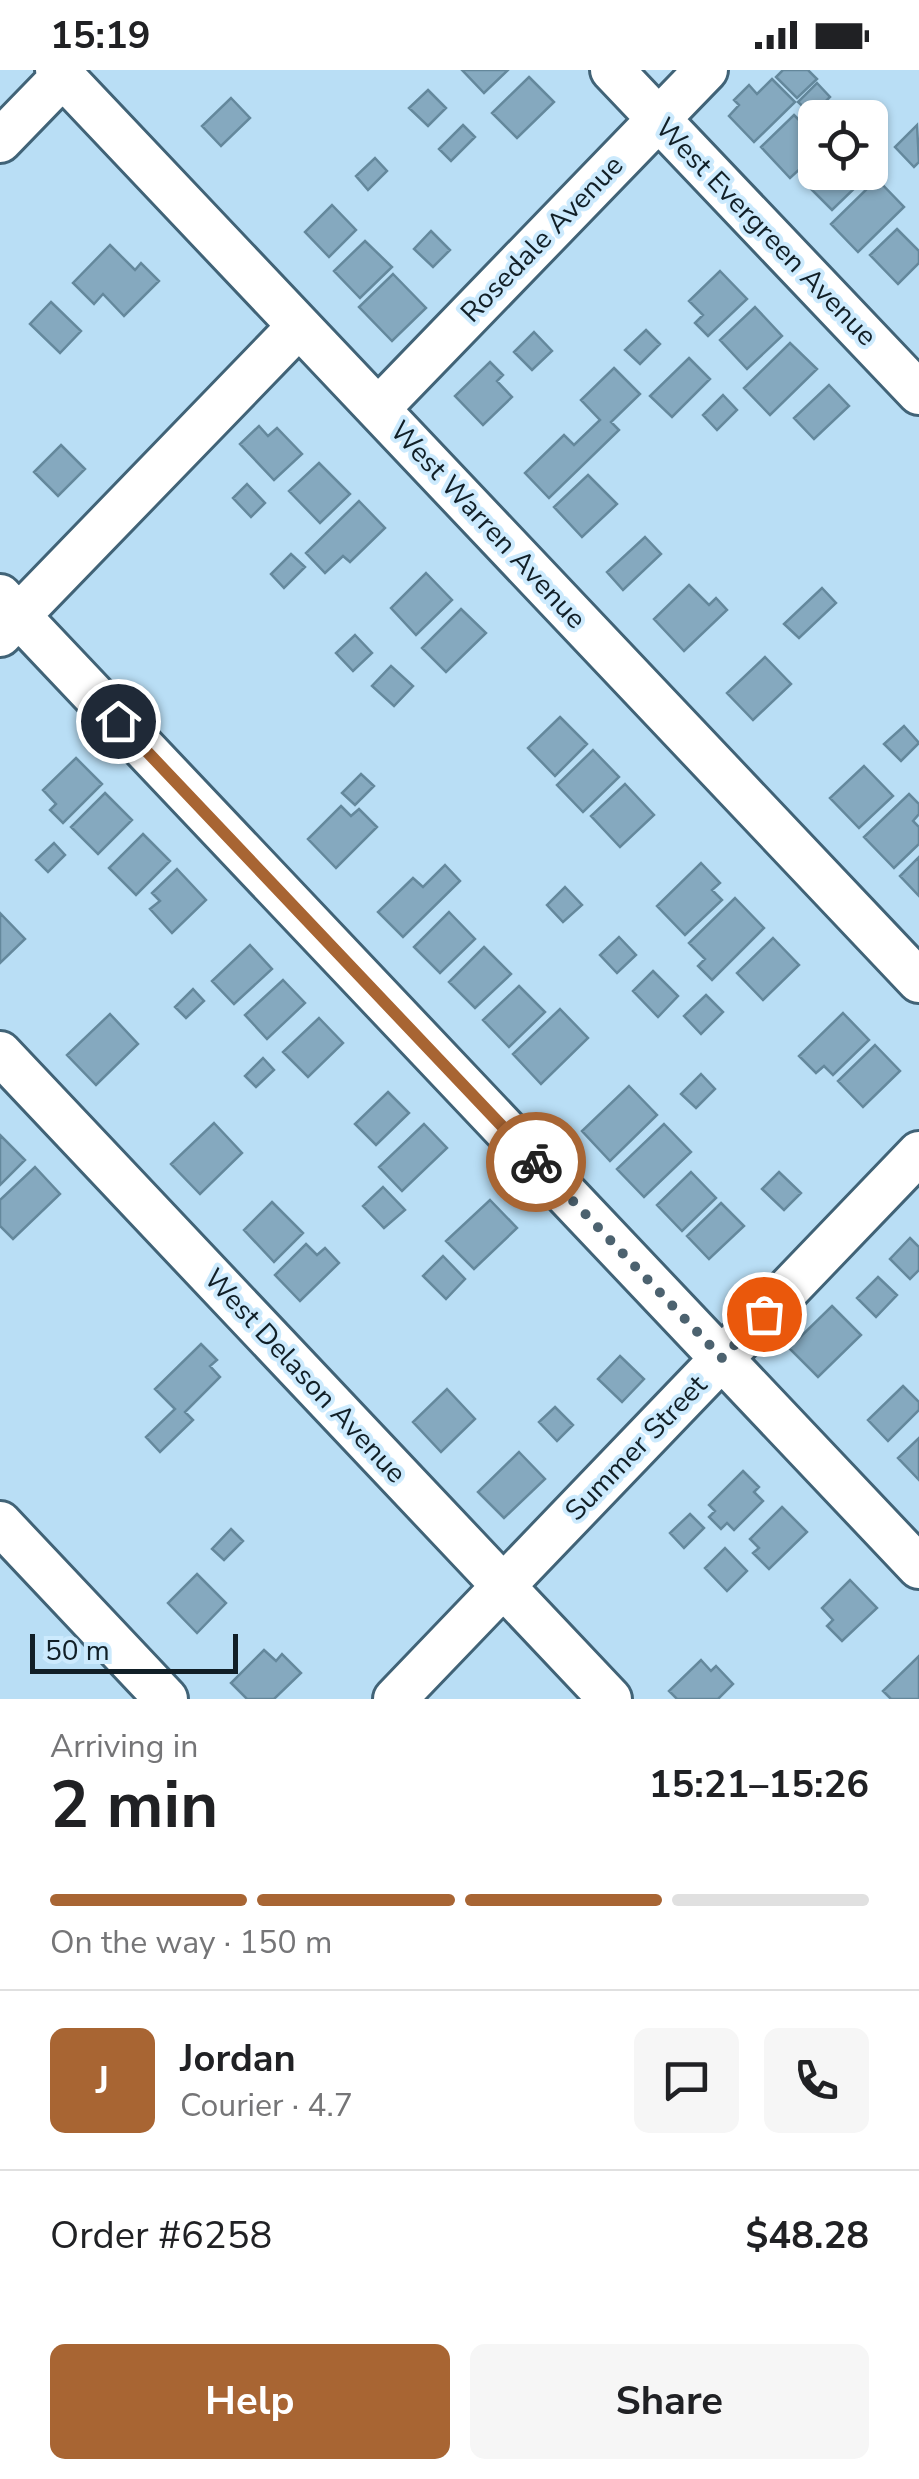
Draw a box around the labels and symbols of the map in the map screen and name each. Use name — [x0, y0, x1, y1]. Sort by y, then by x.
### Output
street label: West Evergreen Avenue — [647, 110, 885, 354]
street label: Rosedale Avenue — [452, 147, 632, 331]
street label: West Warren Avenue — [381, 413, 595, 637]
pin — [76, 679, 161, 764]
courier — [486, 1112, 586, 1212]
street label: West Delason Avenue — [195, 1260, 415, 1492]
pin — [722, 1272, 807, 1357]
street label: Summer Street — [557, 1367, 716, 1529]
scale bar — [30, 1629, 238, 1674]

